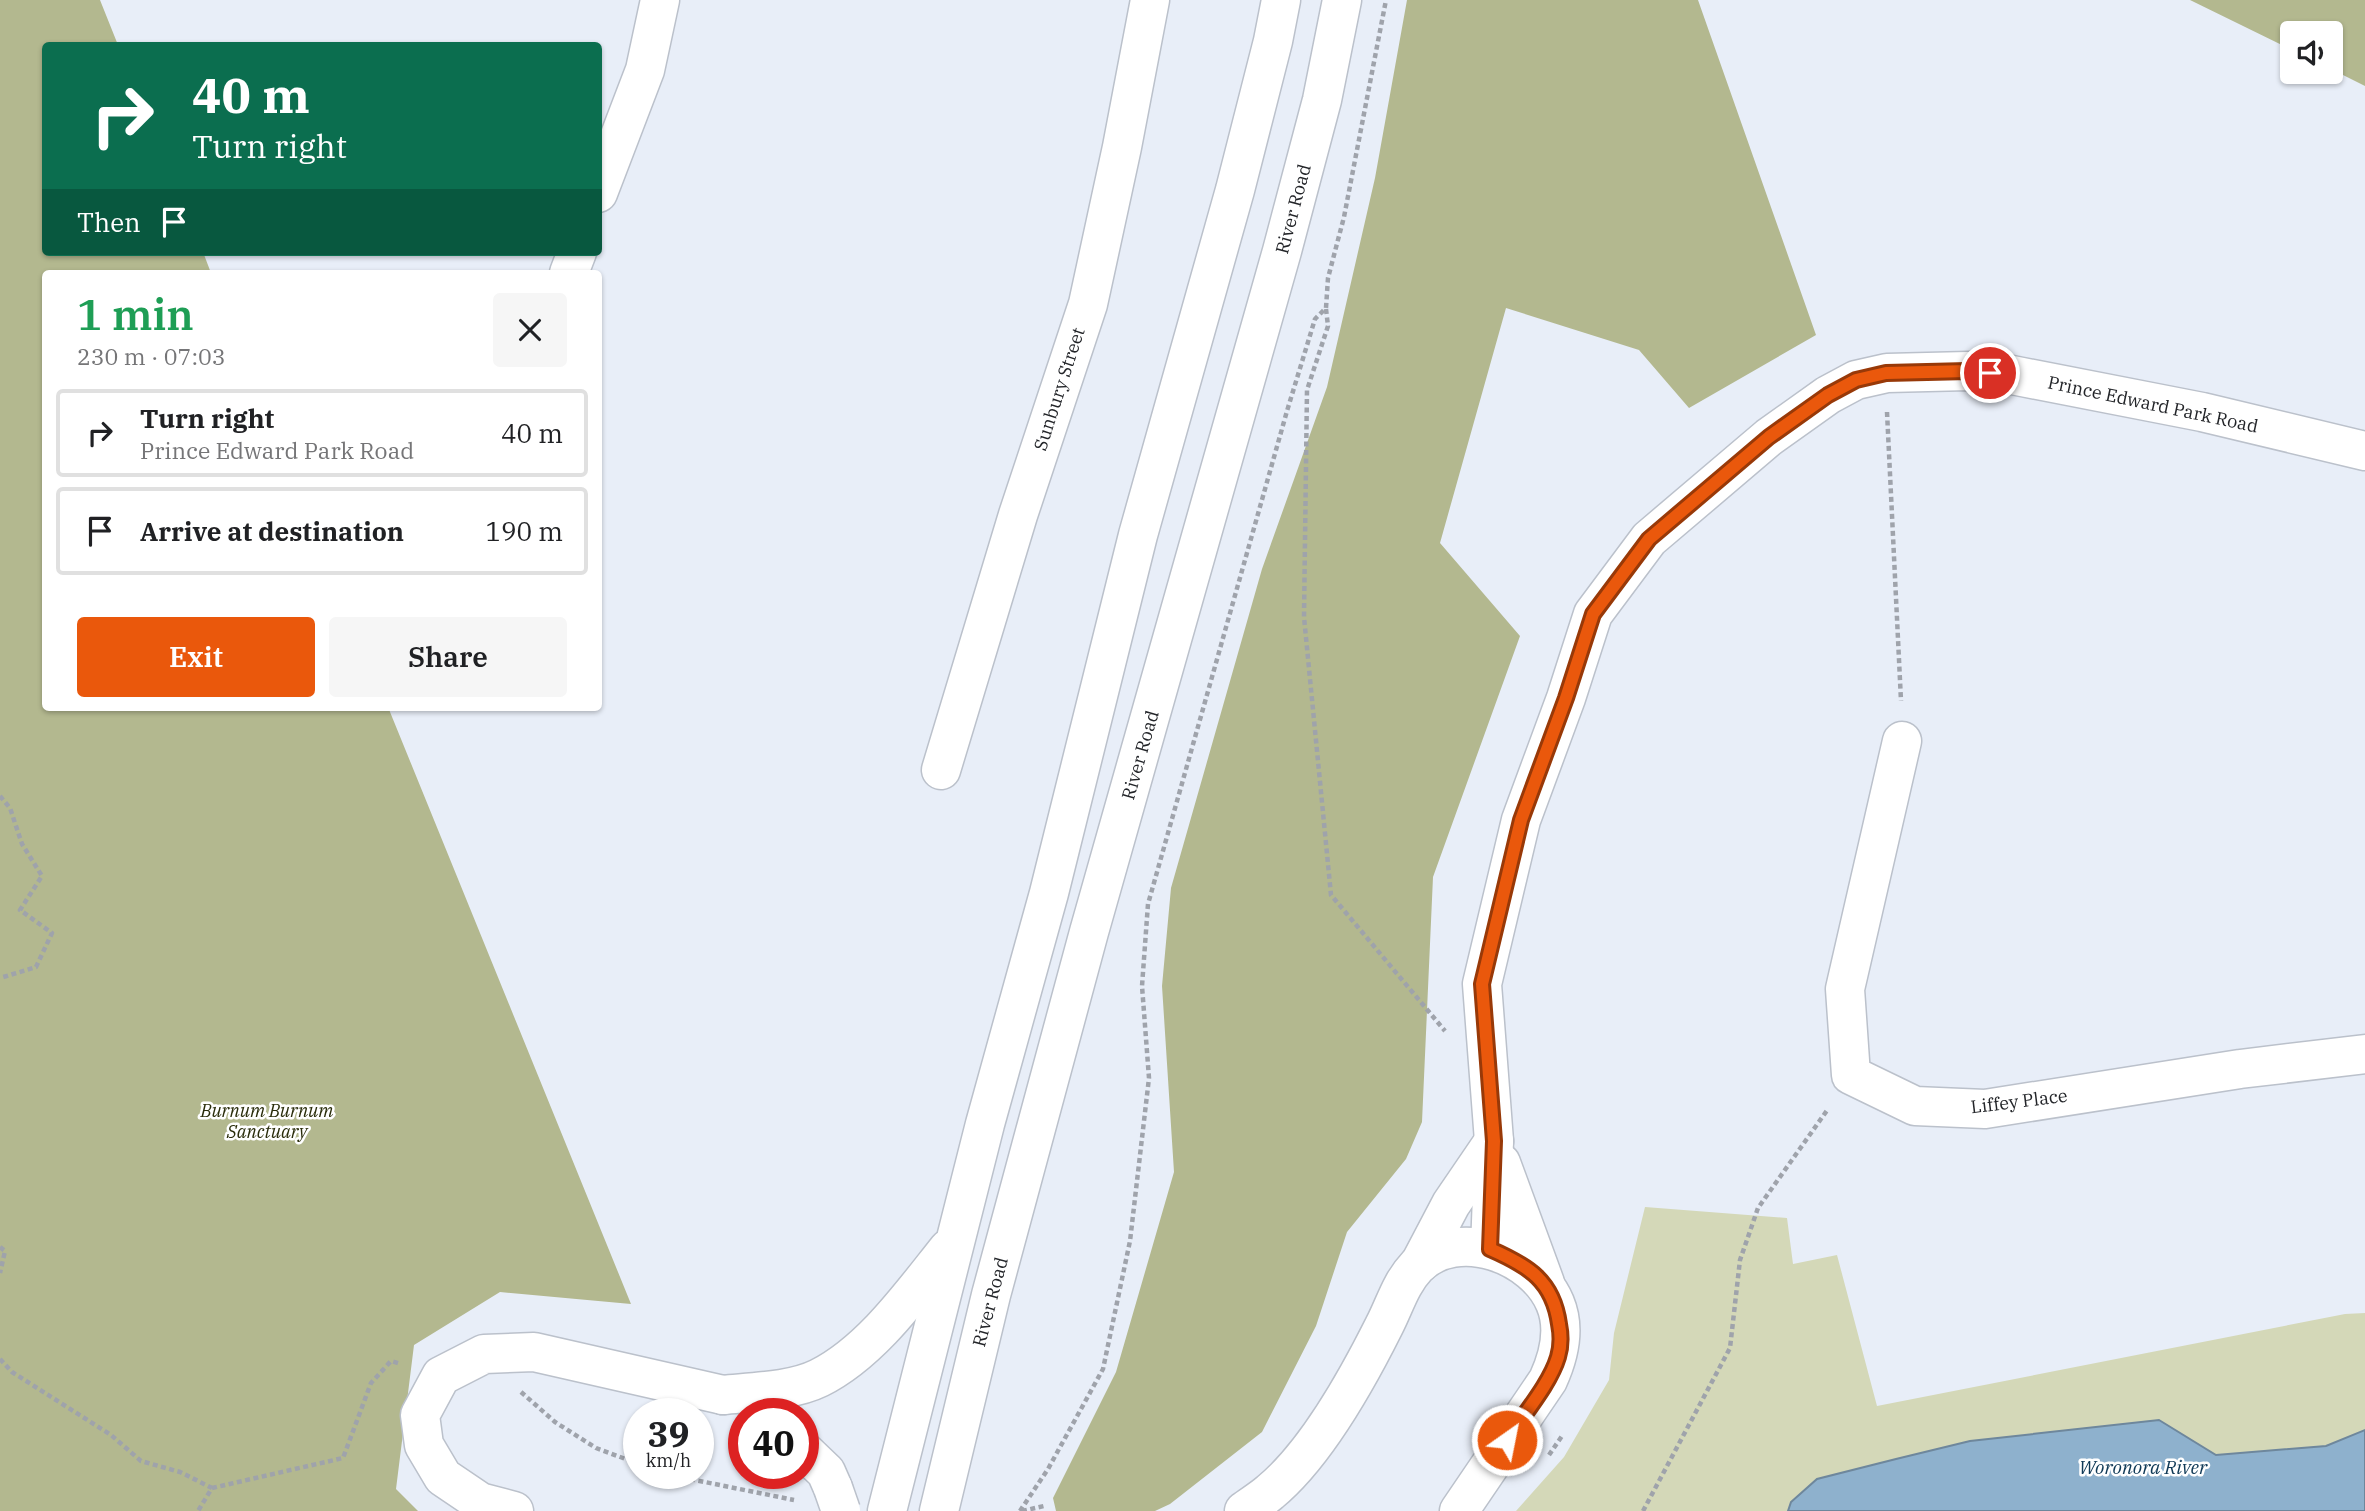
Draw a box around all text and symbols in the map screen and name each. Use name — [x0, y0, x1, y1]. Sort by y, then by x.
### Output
map controls — [2280, 21, 2343, 84]
button: sound — [2280, 21, 2343, 84]
text: 40 m — [192, 63, 310, 126]
icon: right — [77, 70, 168, 161]
text: Turn right — [192, 125, 347, 167]
street label: River Road — [1270, 162, 1316, 256]
icon: arrive — [155, 203, 193, 241]
text: Then — [77, 205, 141, 239]
text: 1 min — [77, 287, 194, 342]
button: close — [493, 293, 567, 367]
street label: Sunbury Street — [1028, 325, 1090, 453]
text: 230 m · 07:03 — [77, 341, 226, 371]
pin — [1960, 343, 2020, 403]
icon: arrive — [1971, 354, 2009, 392]
street label: Prince Edward Park Road — [2046, 370, 2260, 438]
text: Turn right — [140, 401, 274, 435]
icon: right — [81, 414, 119, 452]
text: 40 m — [501, 416, 563, 450]
text: Prince Edward Park Road — [140, 435, 414, 465]
icon: arrive — [81, 512, 119, 550]
text: Arrive at destination — [140, 514, 404, 548]
text: 190 m — [485, 514, 563, 548]
button: Exit — [77, 617, 315, 697]
button: Share — [329, 617, 567, 697]
street label: River Road — [1116, 708, 1164, 802]
street label: Liffey Place — [1969, 1084, 2069, 1118]
park label: Burnum Burnum Sanctuary — [199, 1099, 334, 1143]
street label: River Road — [967, 1255, 1013, 1349]
speed limit sign: 40 — [728, 1398, 819, 1489]
position arrow — [1470, 1403, 1544, 1477]
text: 39 — [647, 1411, 690, 1457]
text: km/h — [646, 1449, 691, 1472]
water label: Woronora River — [2079, 1455, 2208, 1479]

